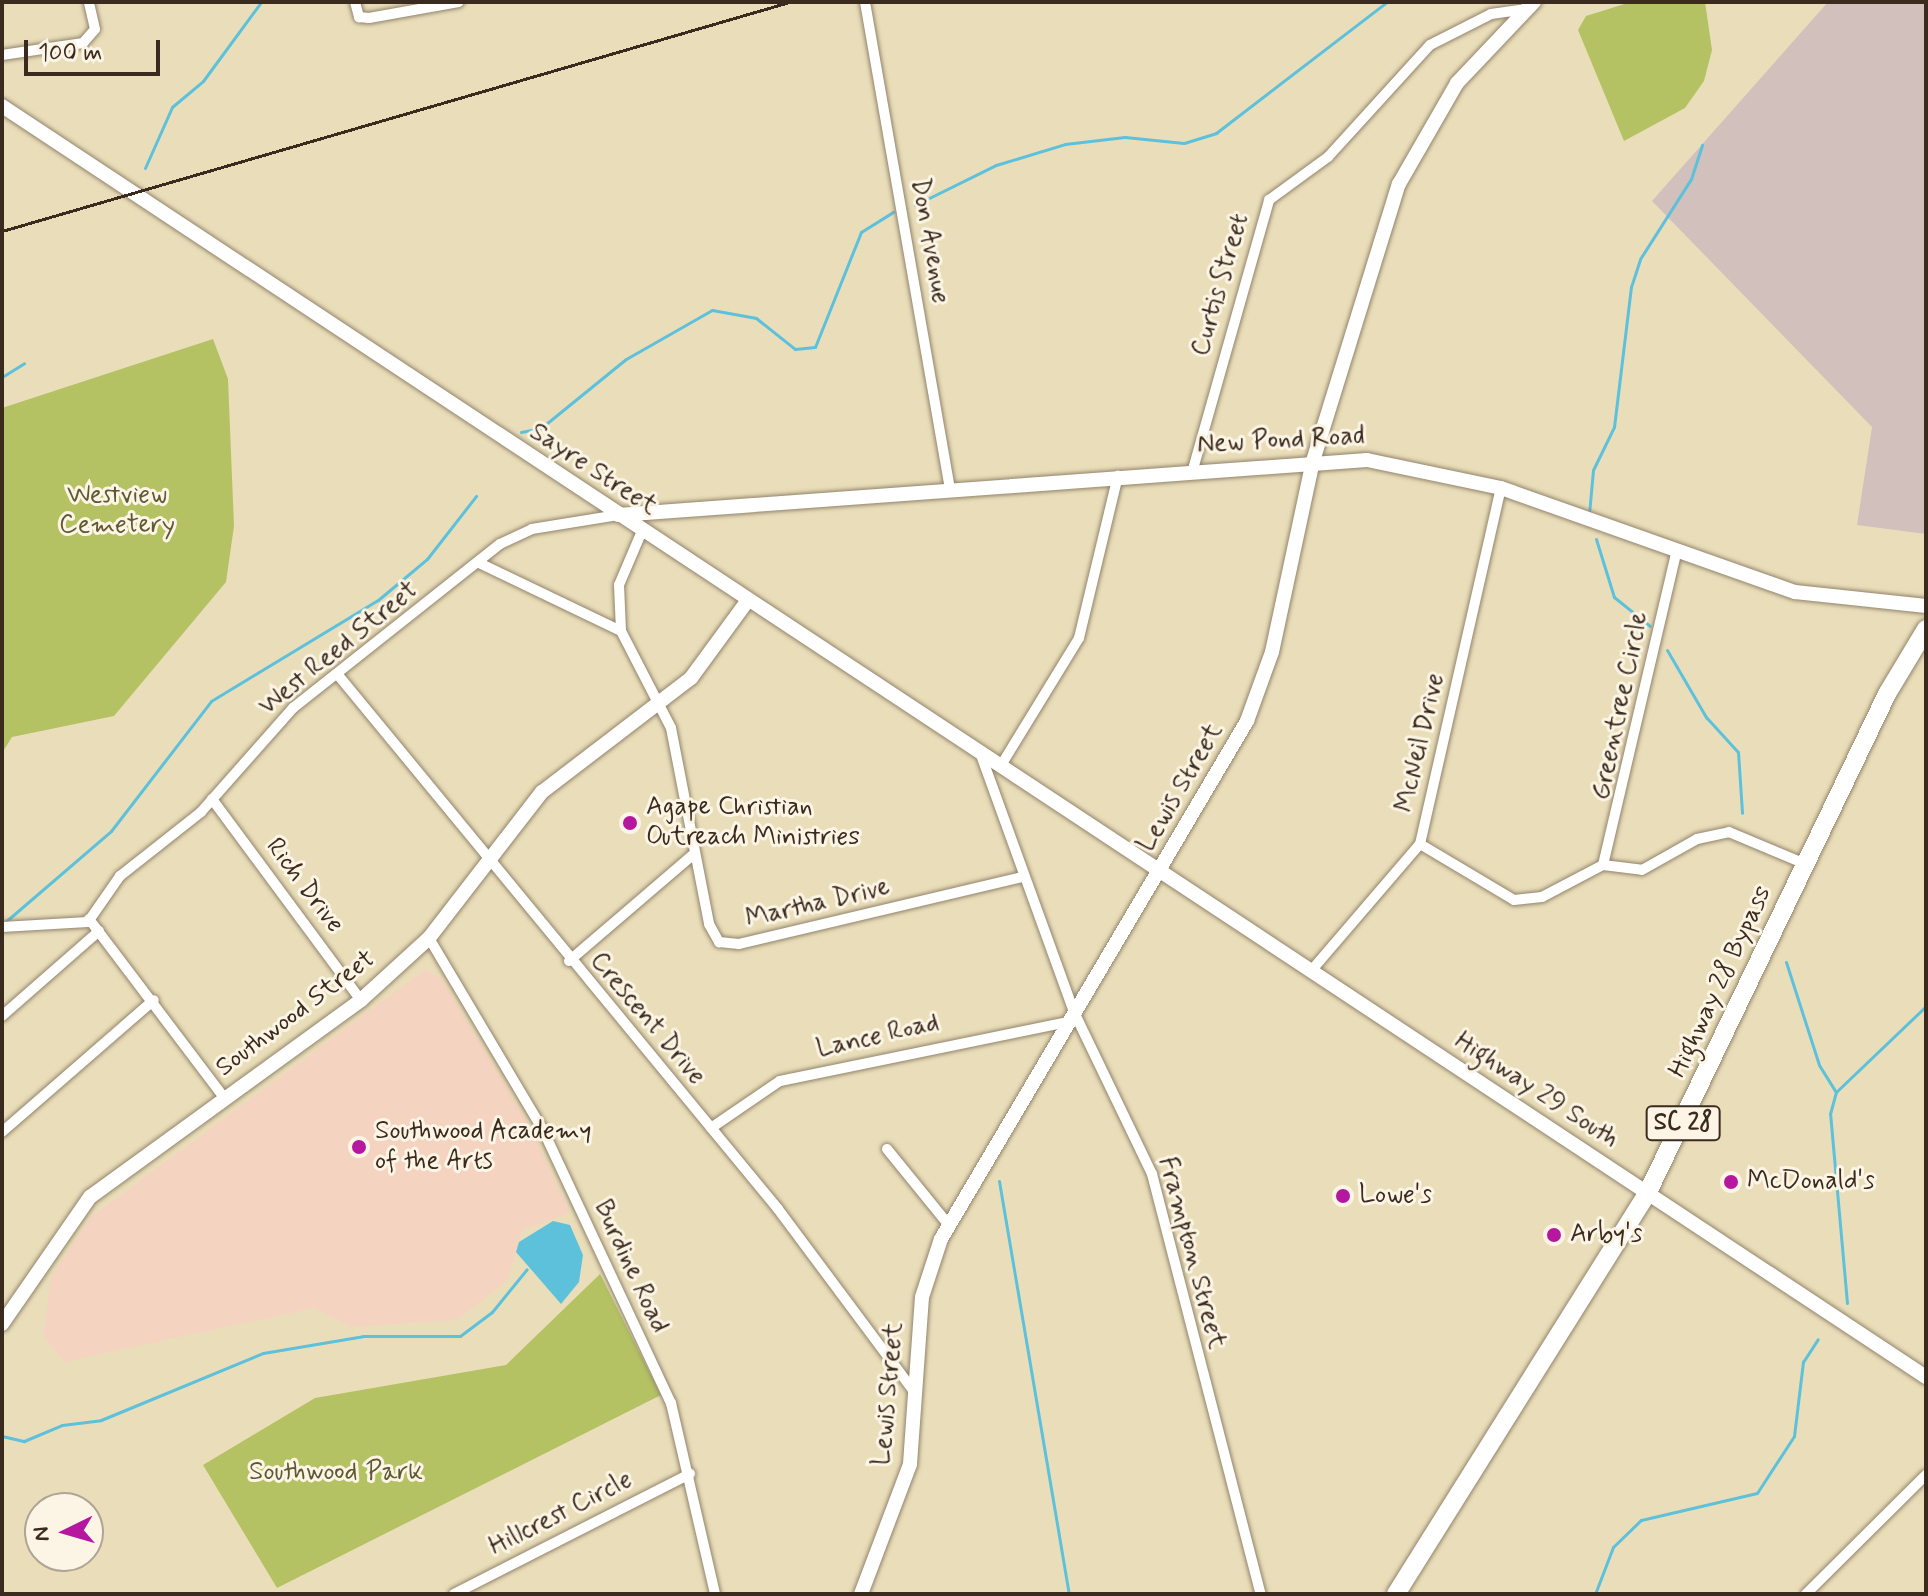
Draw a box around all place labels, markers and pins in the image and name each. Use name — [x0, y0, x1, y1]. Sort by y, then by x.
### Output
place label: Agape Christian Outreach Ministries — [646, 792, 860, 854]
marker: Agape Christian Outreach Ministries — [621, 814, 639, 832]
place label: Southwood Academy of the Arts — [375, 1116, 596, 1178]
marker: Southwood Academy of the Arts — [350, 1138, 368, 1156]
place label: McDonald's — [1747, 1166, 1875, 1198]
marker: McDonald's — [1722, 1173, 1740, 1191]
place label: Lowe's — [1359, 1180, 1432, 1212]
marker: Lowe's — [1334, 1187, 1352, 1205]
place label: Arby's — [1570, 1219, 1642, 1251]
marker: Arby's — [1545, 1226, 1563, 1244]

